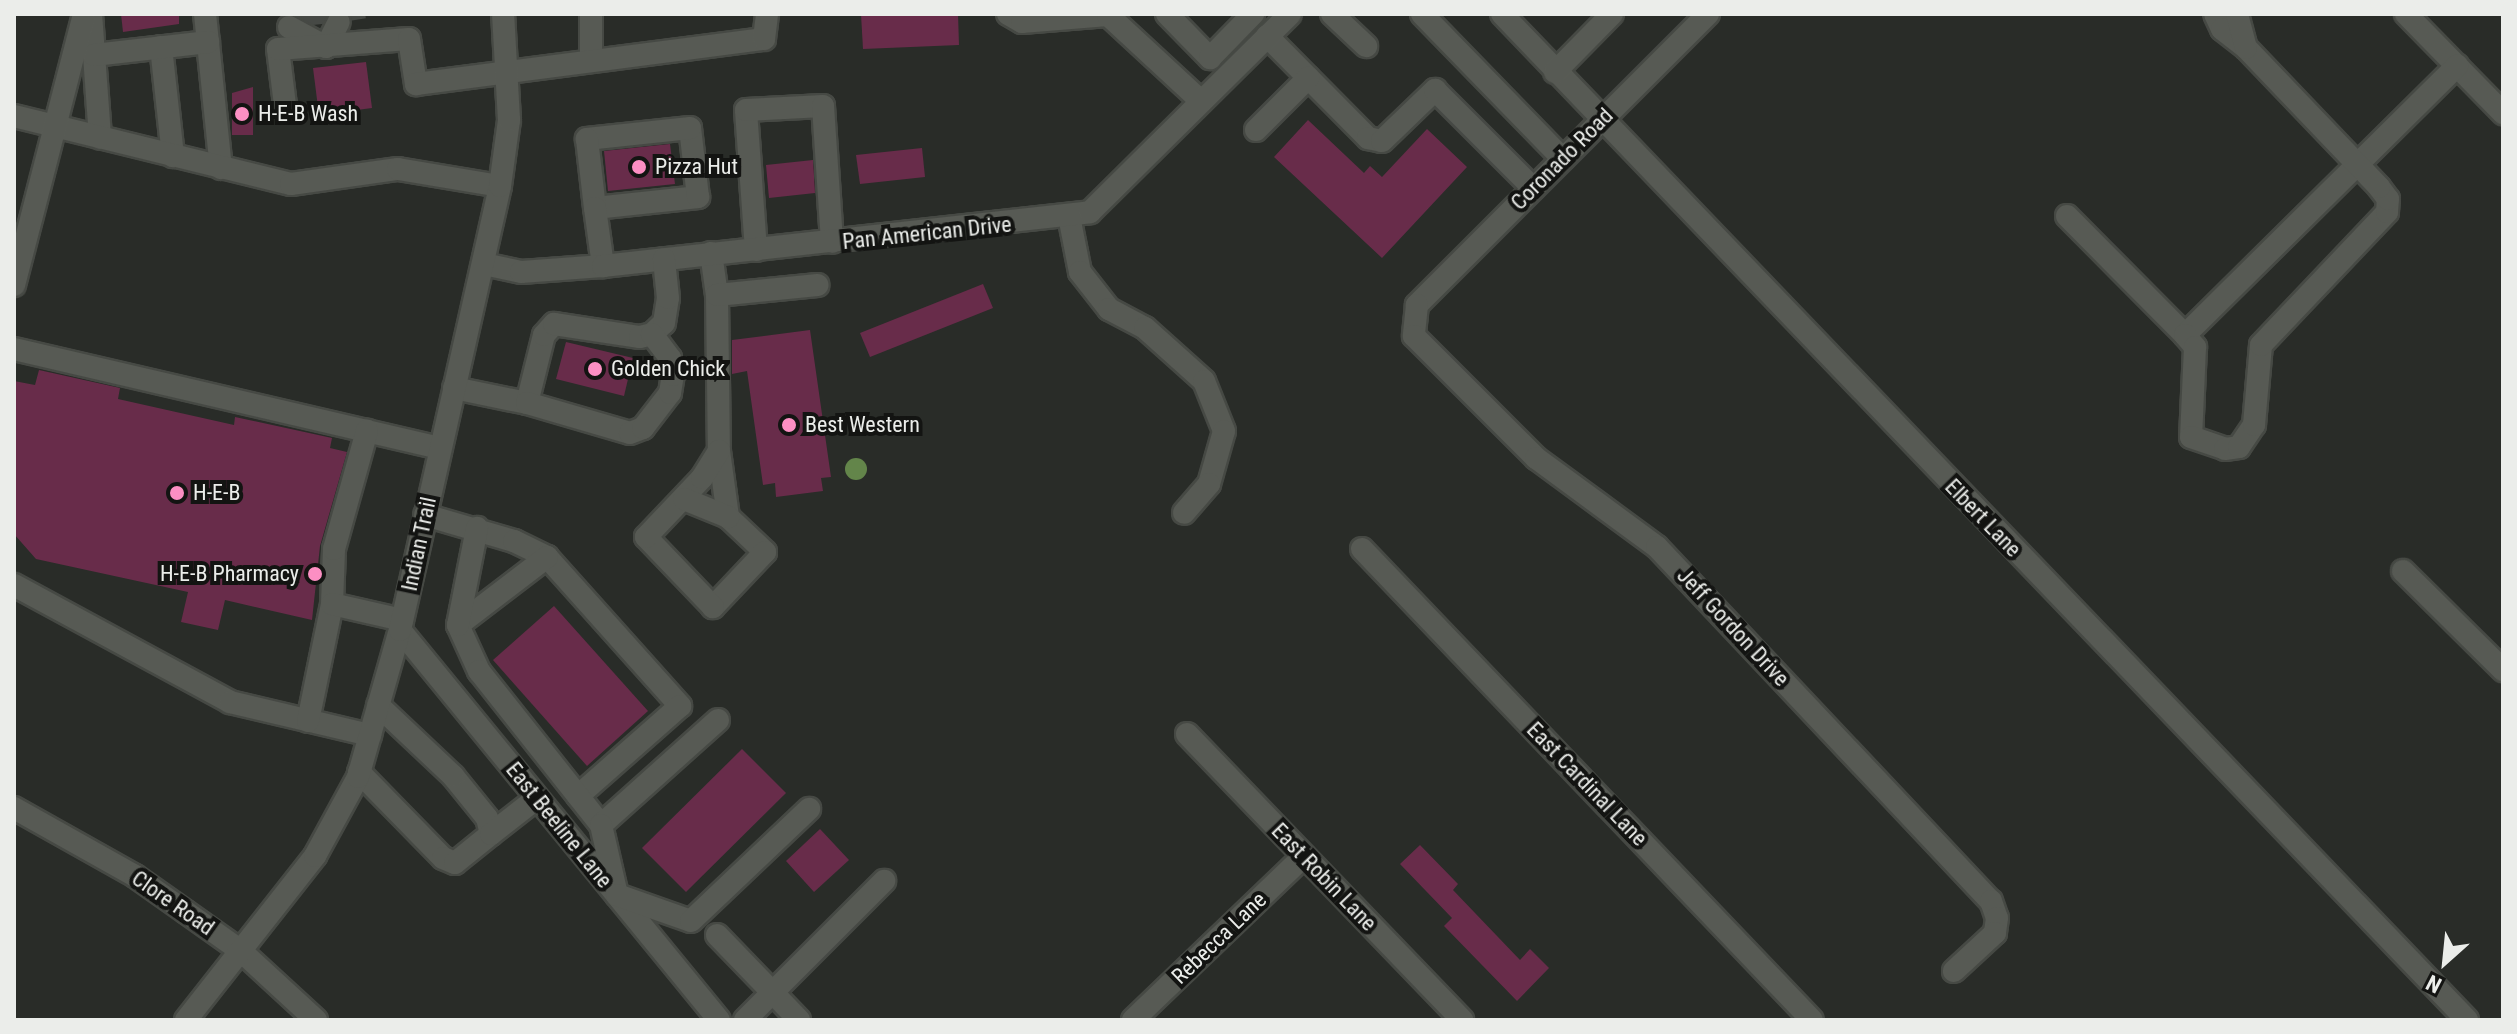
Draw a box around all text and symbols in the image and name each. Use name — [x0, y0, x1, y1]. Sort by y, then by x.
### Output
place label: H-E-B Wash — [258, 101, 358, 127]
street label: Coronado Road — [1505, 102, 1619, 216]
marker: H-E-B Wash — [233, 105, 251, 123]
place label: Pizza Hut — [655, 154, 738, 180]
marker: Pizza Hut — [630, 158, 648, 176]
street label: Pan American Drive — [841, 211, 1013, 255]
place label: Golden Chick — [611, 356, 725, 382]
marker: Golden Chick — [586, 360, 604, 378]
place label: Best Western — [805, 412, 920, 438]
marker: Best Western — [780, 416, 798, 434]
street label: Elbert Lane — [1939, 474, 2027, 562]
place label: H-E-B — [193, 480, 241, 506]
marker: H-E-B — [168, 484, 186, 502]
street label: Indian Trail — [396, 494, 442, 594]
place label: H-E-B Pharmacy — [160, 561, 299, 587]
street label: Jeff Gordon Drive — [1672, 562, 1794, 692]
marker: H-E-B Pharmacy — [306, 565, 324, 583]
street label: East Cardinal Lane — [1521, 717, 1653, 851]
street label: East Beeline Lane — [500, 757, 618, 893]
street label: East Robin Lane — [1266, 818, 1382, 936]
street label: Clore Road — [127, 865, 219, 941]
street label: Rebecca Lane — [1166, 886, 1272, 990]
north arrow — [2405, 922, 2485, 1002]
text: N — [2422, 970, 2446, 998]

